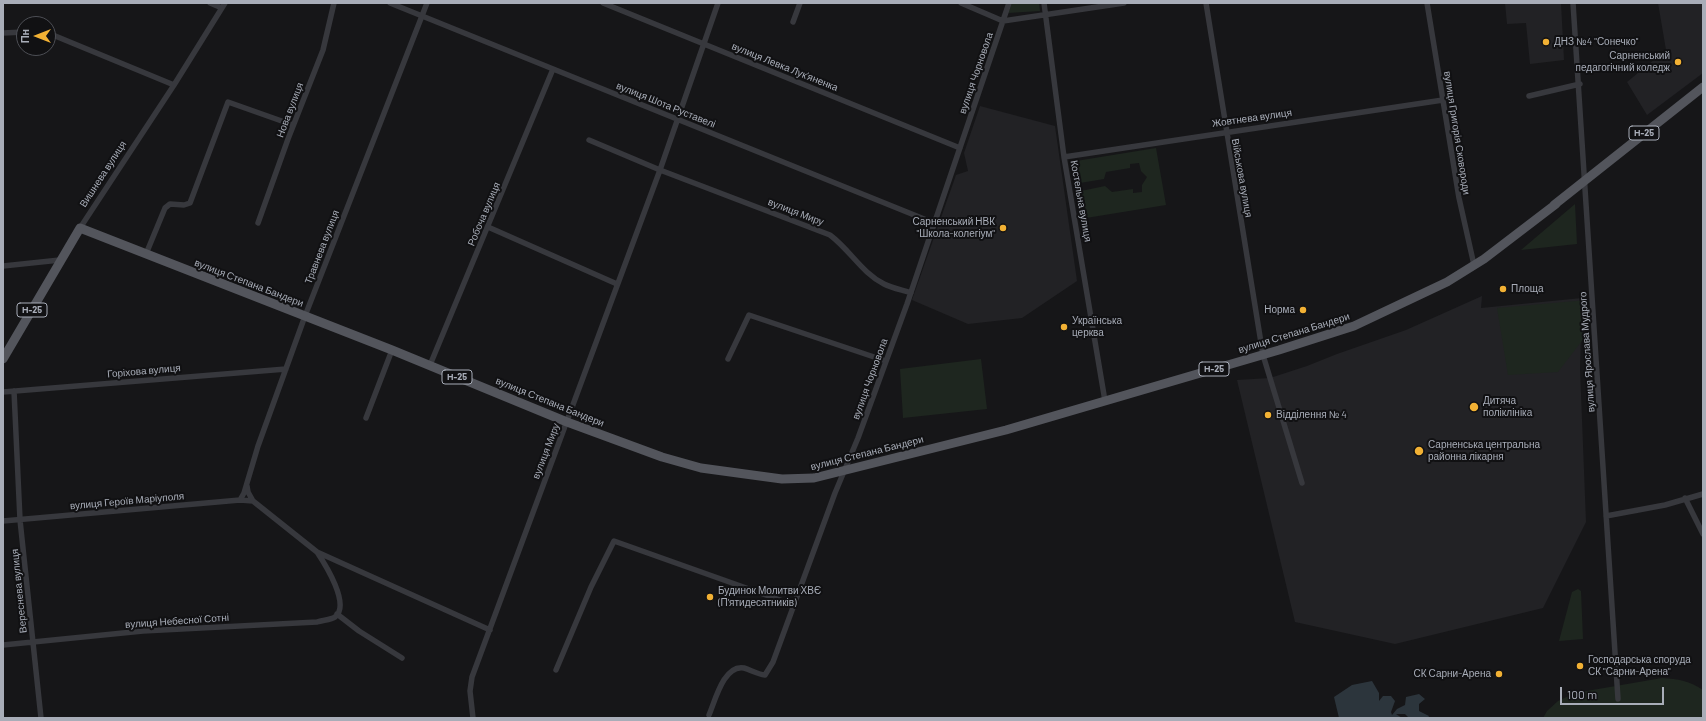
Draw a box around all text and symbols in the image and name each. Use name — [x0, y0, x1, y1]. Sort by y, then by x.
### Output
north arrow — [16, 16, 56, 56]
text: Пн — [18, 29, 31, 43]
street label: вулиця Чорновола — [956, 31, 996, 115]
place label: ДНЗ №4 "Сонечко" — [1554, 36, 1638, 48]
marker: ДНЗ №4 "Сонечко" — [1541, 37, 1551, 47]
street label: вулиця Левка Лукʼяненка — [730, 40, 840, 94]
place label: Сарненський педагогічний коледж — [1576, 50, 1670, 74]
marker: Сарненський педагогічний коледж — [1673, 57, 1683, 67]
street label: вулиця Григорія Сковороди — [1441, 70, 1473, 196]
street label: вулиця Шота Руставелі — [615, 80, 717, 130]
street label: Нова вулиця — [274, 81, 306, 139]
street label: Жовтнева вулиця — [1211, 106, 1293, 130]
road number: Н-25 — [1629, 126, 1659, 140]
street label: Військова вулиця — [1229, 138, 1255, 218]
street label: Вишнева вулиця — [77, 139, 129, 209]
street label: Костельна вулиця — [1068, 159, 1094, 243]
street label: Робоча вулиця — [465, 180, 503, 248]
street label: вулиця Миру — [766, 196, 826, 228]
street label: Травнева вулиця — [302, 208, 342, 286]
place label: Сарненський НВК "Школа-колегіум" — [912, 216, 995, 240]
marker: Сарненський НВК "Школа-колегіум" — [998, 223, 1008, 233]
street label: вулиця Степана Бандери — [193, 257, 305, 309]
place label: Площа — [1511, 283, 1543, 295]
marker: Площа — [1498, 284, 1508, 294]
street label: вулиця Ярослава Мудрого — [1577, 291, 1597, 413]
road number: Н-25 — [17, 303, 47, 317]
place label: Норма — [1264, 304, 1295, 316]
marker: Норма — [1298, 305, 1308, 315]
street label: вулиця Степана Бандери — [1237, 310, 1351, 356]
place label: Українська церква — [1072, 315, 1122, 338]
marker: Українська церква — [1059, 322, 1069, 332]
street label: вулиця Чорновола — [850, 337, 890, 421]
street label: Горіхова вулиця — [107, 362, 181, 380]
road number: Н-25 — [1199, 362, 1229, 376]
road number: Н-25 — [442, 370, 472, 384]
street label: вулиця Степана Бандери — [494, 375, 606, 429]
place label: Дитяча поліклініка — [1483, 395, 1532, 418]
marker: Дитяча поліклініка — [1468, 401, 1480, 413]
place label: Відділення № 4 — [1276, 409, 1347, 421]
marker: Відділення № 4 — [1263, 410, 1273, 420]
street label: вулиця Миру — [530, 421, 562, 481]
street label: вулиця Степана Бандери — [809, 433, 925, 473]
place label: Сарненська центральна районна лікарня — [1428, 439, 1540, 462]
marker: Сарненська центральна районна лікарня — [1413, 445, 1425, 457]
street label: вулиця Героїв Маріуполя — [69, 490, 185, 512]
street label: Вереснева вулиця — [9, 548, 29, 634]
place label: Будинок Молитви ХВЄ (П'ятидесятників) — [718, 585, 821, 608]
marker: Будинок Молитви ХВЄ (П'ятидесятників) — [705, 592, 715, 602]
street label: вулиця Небесної Сотні — [125, 611, 229, 631]
place label: Господарська споруда СК "Сарни-Арена" — [1588, 654, 1691, 678]
marker: Господарська споруда СК "Сарни-Арена" — [1575, 661, 1585, 671]
place label: СК Сарни-Арена — [1414, 668, 1491, 680]
marker: СК Сарни-Арена — [1494, 669, 1504, 679]
scale bar — [1562, 679, 1666, 705]
text: 100 m — [1567, 687, 1597, 701]

